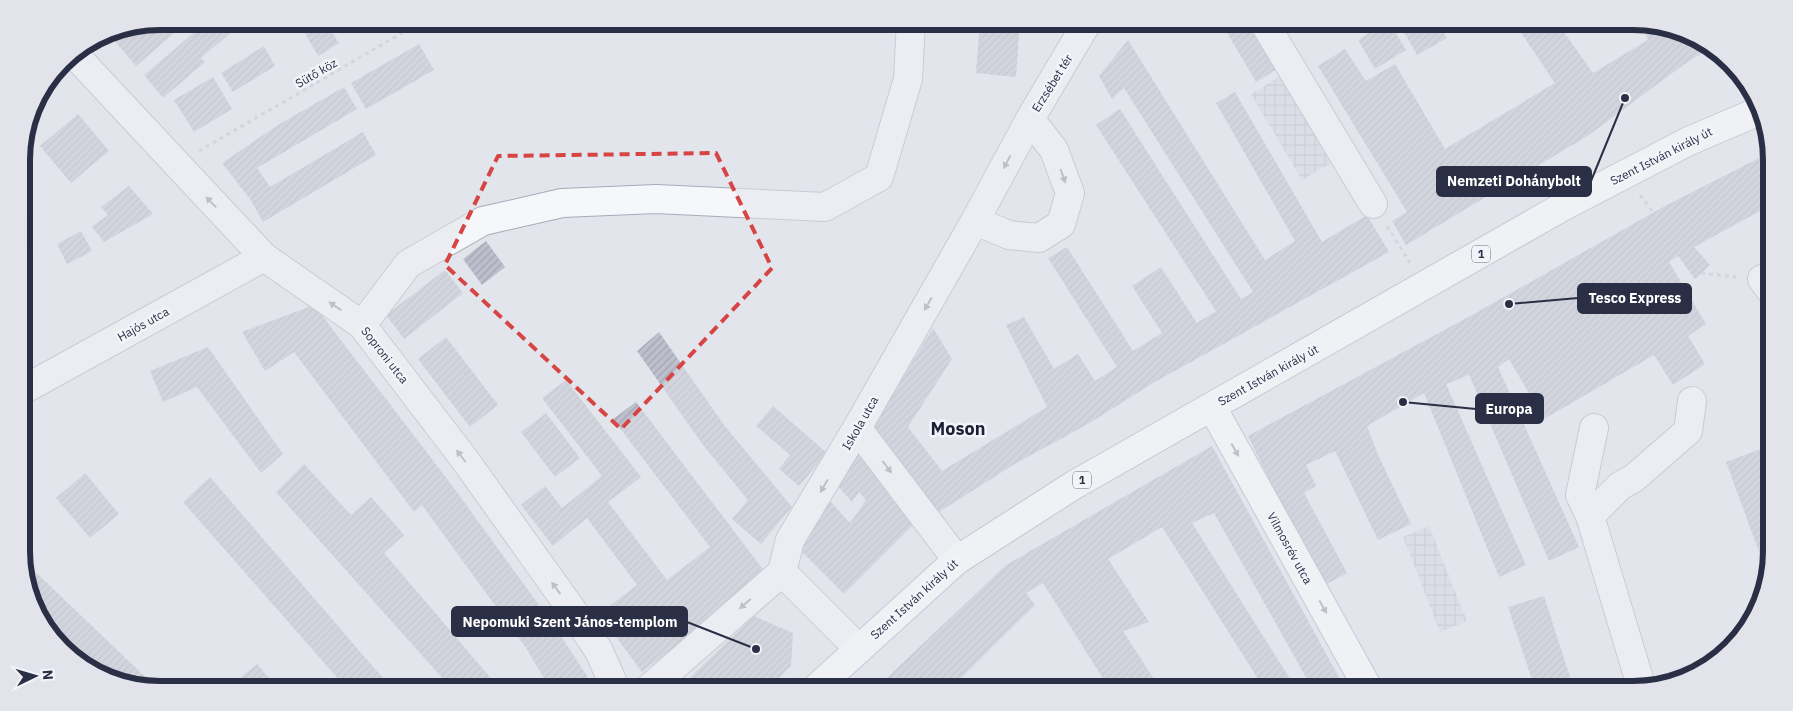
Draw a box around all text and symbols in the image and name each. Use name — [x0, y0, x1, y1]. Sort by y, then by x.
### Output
street label: Erzsébet tér — [1028, 51, 1076, 115]
street label: Sütő köz — [292, 55, 340, 91]
street label: Szent István király út — [1607, 124, 1715, 188]
one-way arrow — [1003, 155, 1011, 169]
callout: Nemzeti Dohánybolt — [1437, 167, 1591, 196]
one-way arrow — [1060, 168, 1067, 183]
text: Nemzeti Dohánybolt — [1447, 172, 1581, 190]
one-way arrow — [205, 196, 217, 208]
road number: 1 — [1472, 245, 1490, 262]
callout: Tesco Express — [1578, 284, 1691, 313]
text: Tesco Express — [1589, 289, 1681, 307]
one-way arrow — [924, 297, 932, 312]
one-way arrow — [328, 301, 341, 311]
street label: Hajós utca — [115, 303, 172, 344]
street label: Soproni utca — [358, 324, 412, 387]
street label: Szent István király út — [1215, 341, 1321, 409]
street label: Iskola utca — [839, 393, 882, 452]
callout: Europa — [1476, 394, 1543, 423]
text: Europa — [1486, 400, 1532, 418]
district label: Moson — [931, 417, 985, 440]
one-way arrow — [1231, 442, 1239, 457]
one-way arrow — [456, 449, 466, 463]
one-way arrow — [881, 460, 892, 473]
road number: 1 — [1073, 472, 1091, 488]
one-way arrow — [819, 479, 828, 492]
street label: Vilmosrév utca — [1264, 510, 1316, 587]
street label: Szent István király út — [867, 556, 961, 642]
one-way arrow — [551, 581, 561, 595]
one-way arrow — [740, 598, 752, 610]
one-way arrow — [1318, 600, 1327, 614]
callout: Nepomuki Szent János-templom — [452, 607, 687, 636]
text: Nepomuki Szent János-templom — [463, 613, 677, 631]
north arrow — [10, 651, 60, 701]
text: N — [39, 669, 57, 681]

